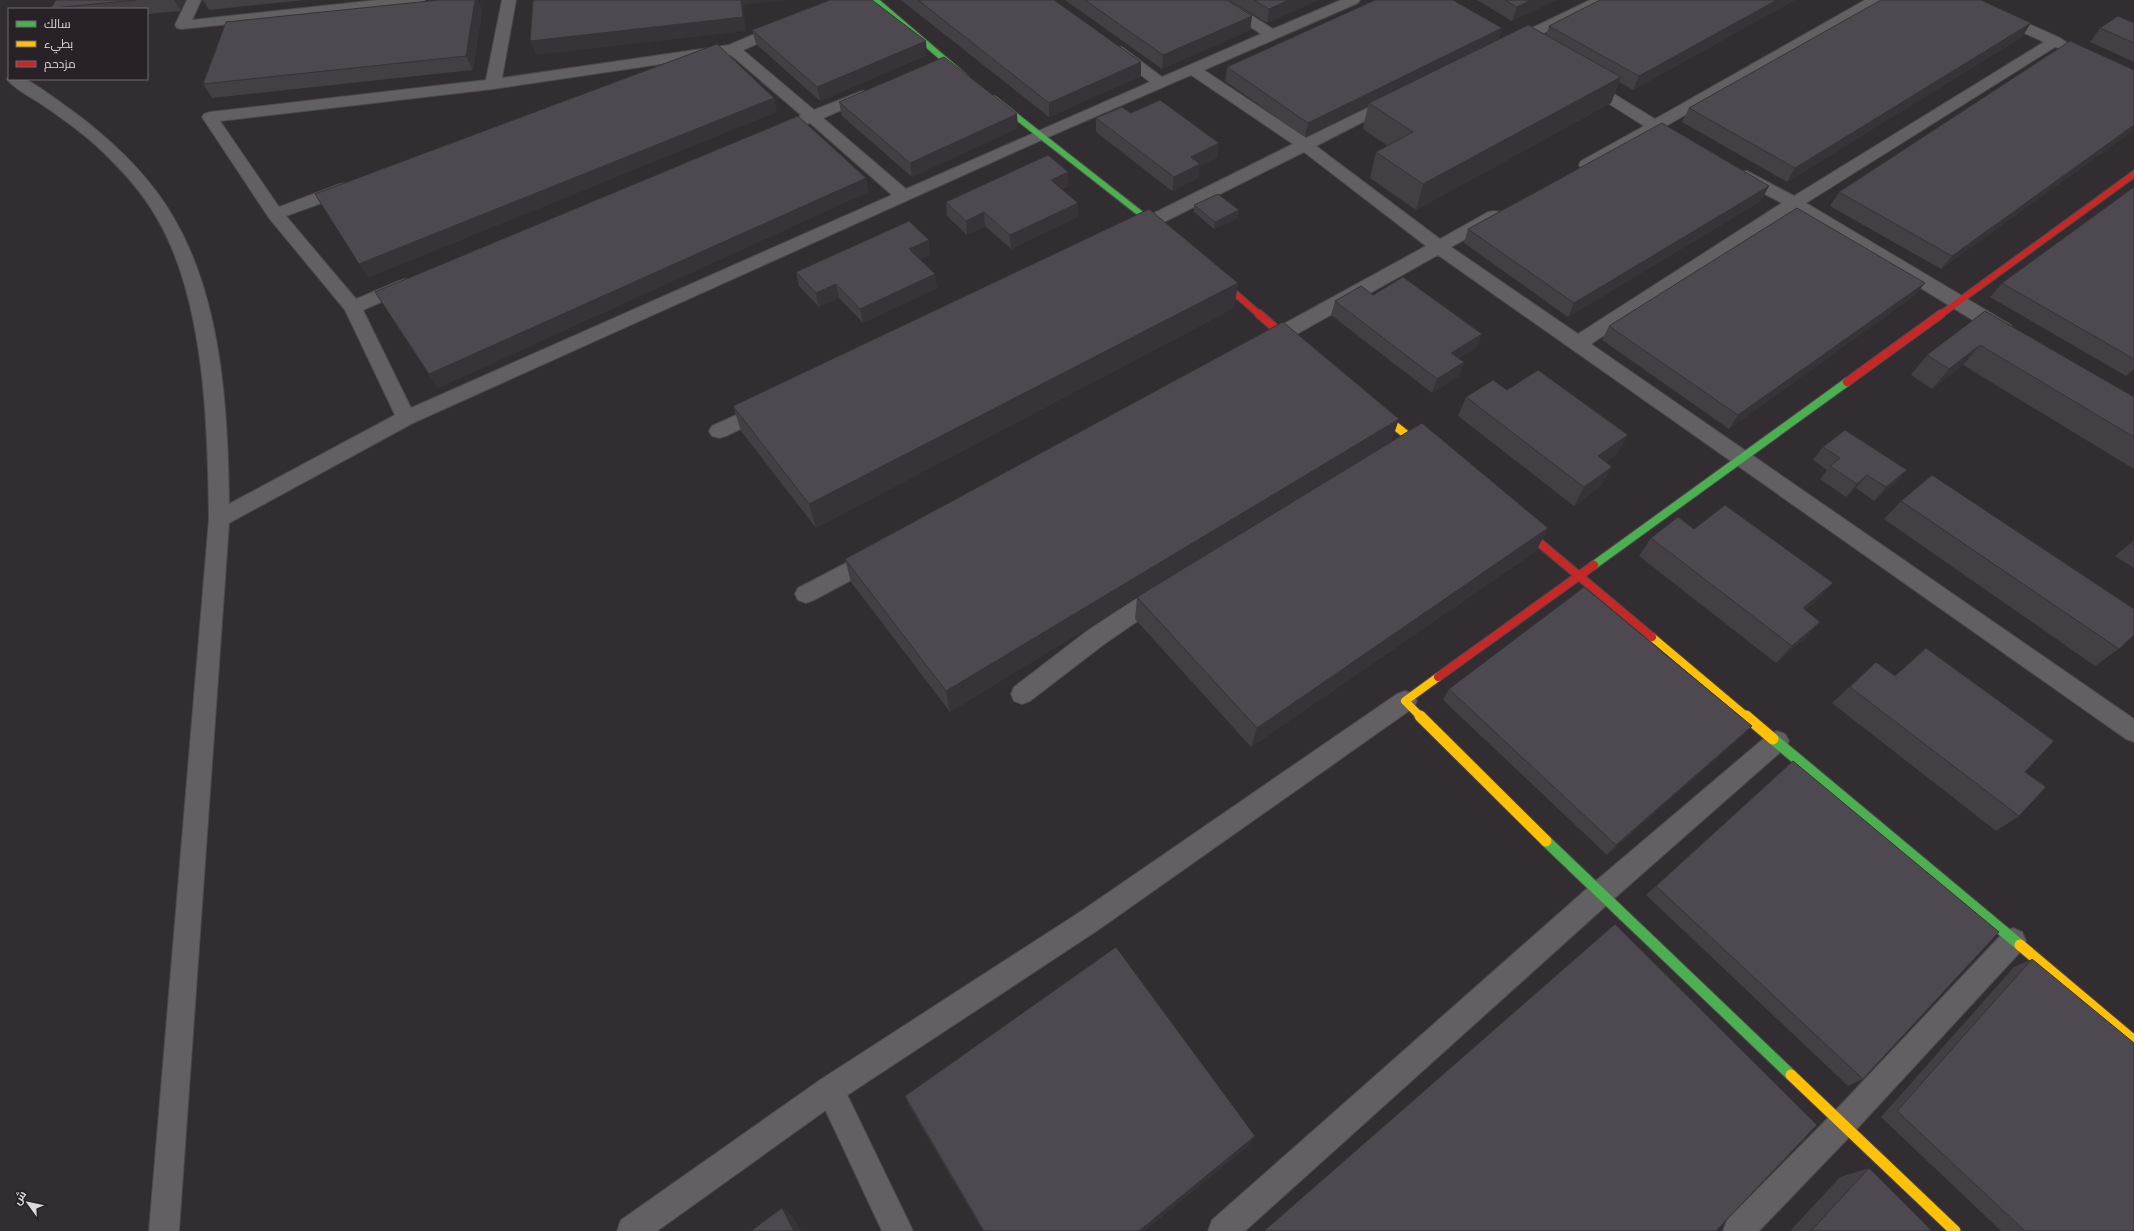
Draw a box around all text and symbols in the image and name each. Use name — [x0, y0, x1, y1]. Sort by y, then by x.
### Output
legend — [8, 8, 148, 80]
text: سالك — [44, 15, 71, 32]
text: بطيء — [44, 35, 73, 54]
text: مزدحم — [44, 55, 76, 72]
north arrow — [8, 1183, 48, 1223]
text: ش — [9, 1187, 29, 1207]

